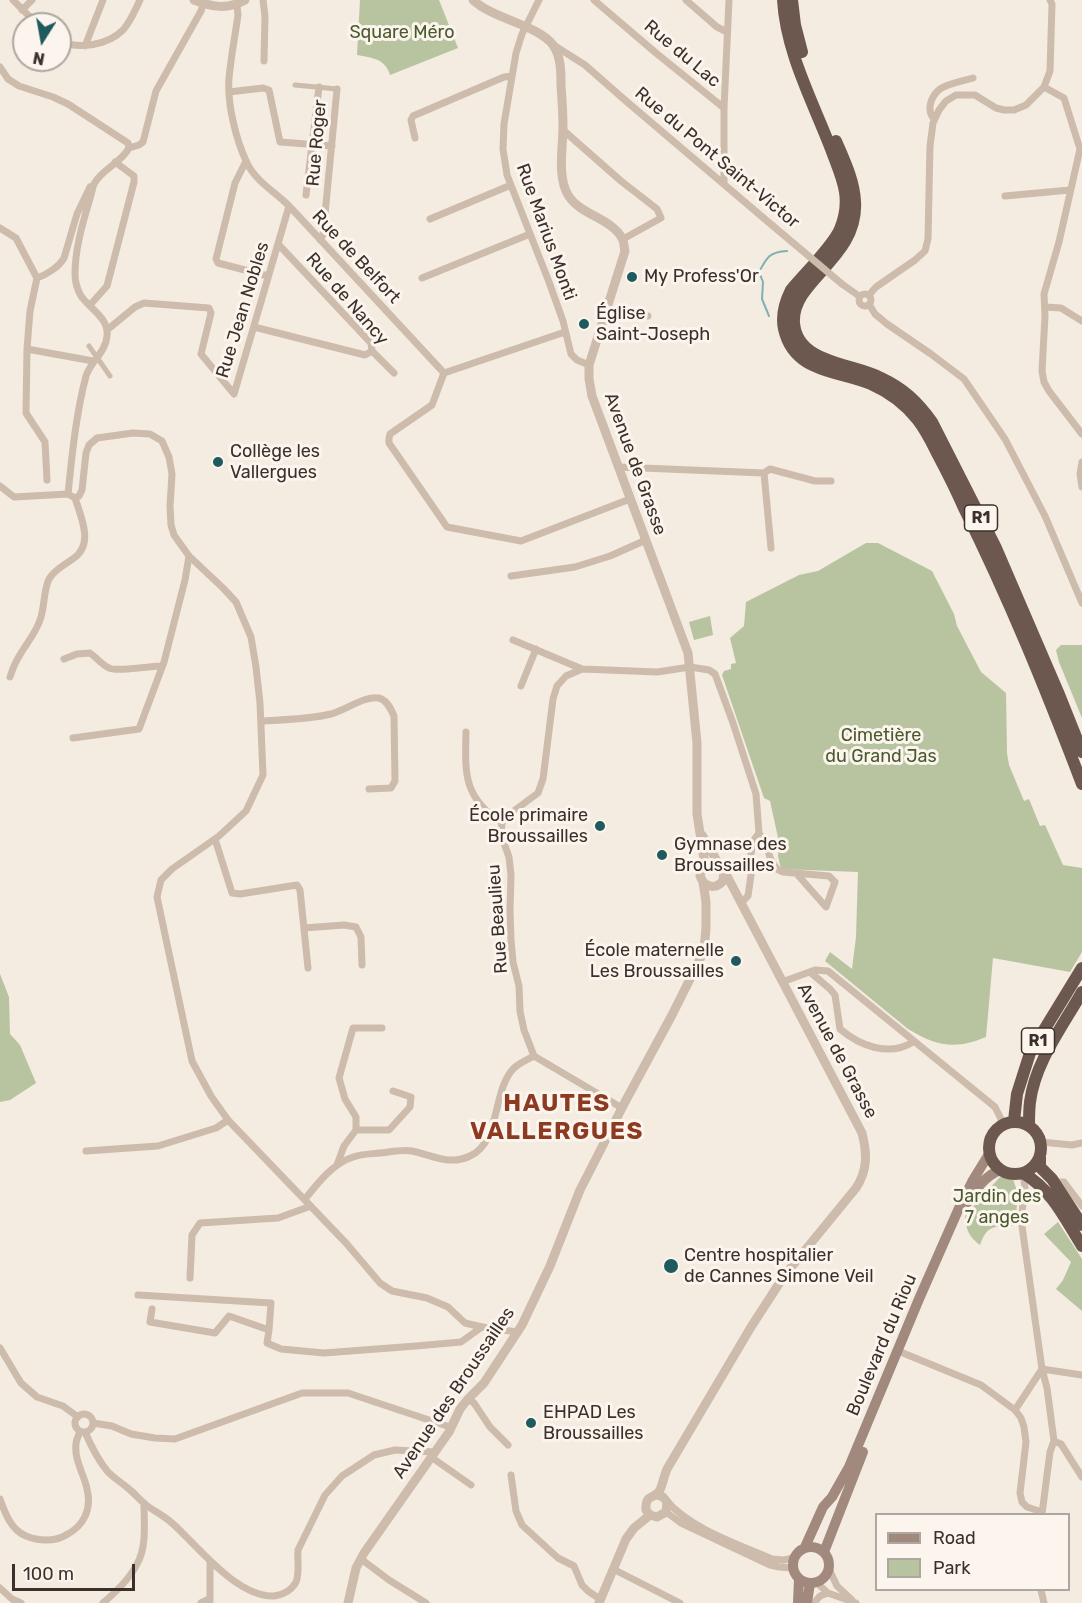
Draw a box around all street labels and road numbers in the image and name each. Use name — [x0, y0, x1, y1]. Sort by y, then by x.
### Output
street label: Rue du Lac — [639, 16, 725, 92]
street label: Rue du Pont Saint-Victor — [630, 83, 804, 233]
street label: Rue Roger — [302, 99, 332, 187]
street label: Rue Marius Monti — [511, 161, 581, 303]
street label: Rue de Belfort — [307, 206, 405, 308]
street label: Rue Jean Nobles — [212, 239, 274, 381]
street label: Rue de Nancy — [301, 248, 393, 350]
street label: Avenue de Grasse — [599, 390, 671, 538]
road number: R1 — [964, 505, 998, 531]
street label: Rue Beaulieu — [483, 864, 513, 974]
street label: Avenue de Grasse — [792, 980, 882, 1122]
road number: R1 — [1022, 1028, 1054, 1054]
street label: Boulevard du Riou — [842, 1271, 922, 1419]
street label: Avenue des Broussailles — [388, 1303, 520, 1483]

